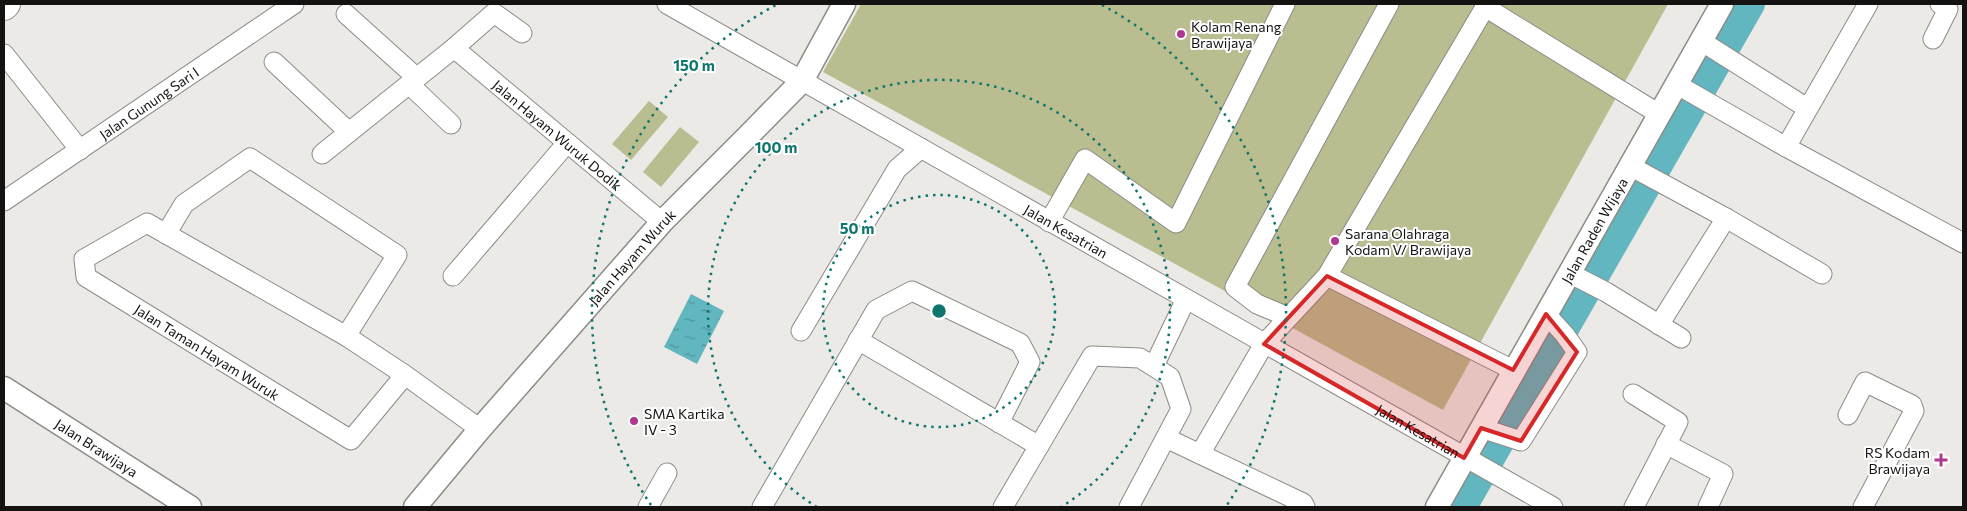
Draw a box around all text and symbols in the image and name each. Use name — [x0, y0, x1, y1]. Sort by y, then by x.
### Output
place label: Kolam Renang Brawijaya — [1191, 18, 1282, 51]
marker: Kolam Renang Brawijaya — [1175, 28, 1187, 40]
text: 150 m — [673, 56, 715, 74]
street label: Jalan Gunung Sari I — [96, 63, 202, 142]
street label: Jalan Hayam Wuruk Dodik — [490, 76, 626, 194]
text: 100 m — [755, 138, 797, 156]
street label: Jalan Raden Wijaya — [1557, 174, 1630, 286]
street label: Jalan Kesatrian — [1021, 200, 1111, 261]
street label: Jalan Hayam Wuruk — [585, 205, 679, 308]
text: 50 m — [840, 219, 874, 237]
place label: Sarana Olahraga Kodam V/ Brawijaya — [1345, 225, 1471, 258]
marker: Sarana Olahraga Kodam V/ Brawijaya — [1329, 235, 1341, 247]
street label: Jalan Taman Hayam Wuruk — [131, 300, 283, 404]
centre of rings — [930, 302, 948, 320]
street label: Jalan Kesatrian — [1374, 400, 1463, 461]
place label: SMA Kartika IV - 3 — [644, 405, 725, 438]
street label: Jalan Brawijaya — [52, 415, 141, 480]
marker: SMA Kartika IV - 3 — [628, 415, 640, 427]
place label: RS Kodam Brawijaya — [1865, 444, 1930, 477]
marker: RS Kodam Brawijaya — [1934, 453, 1948, 467]

